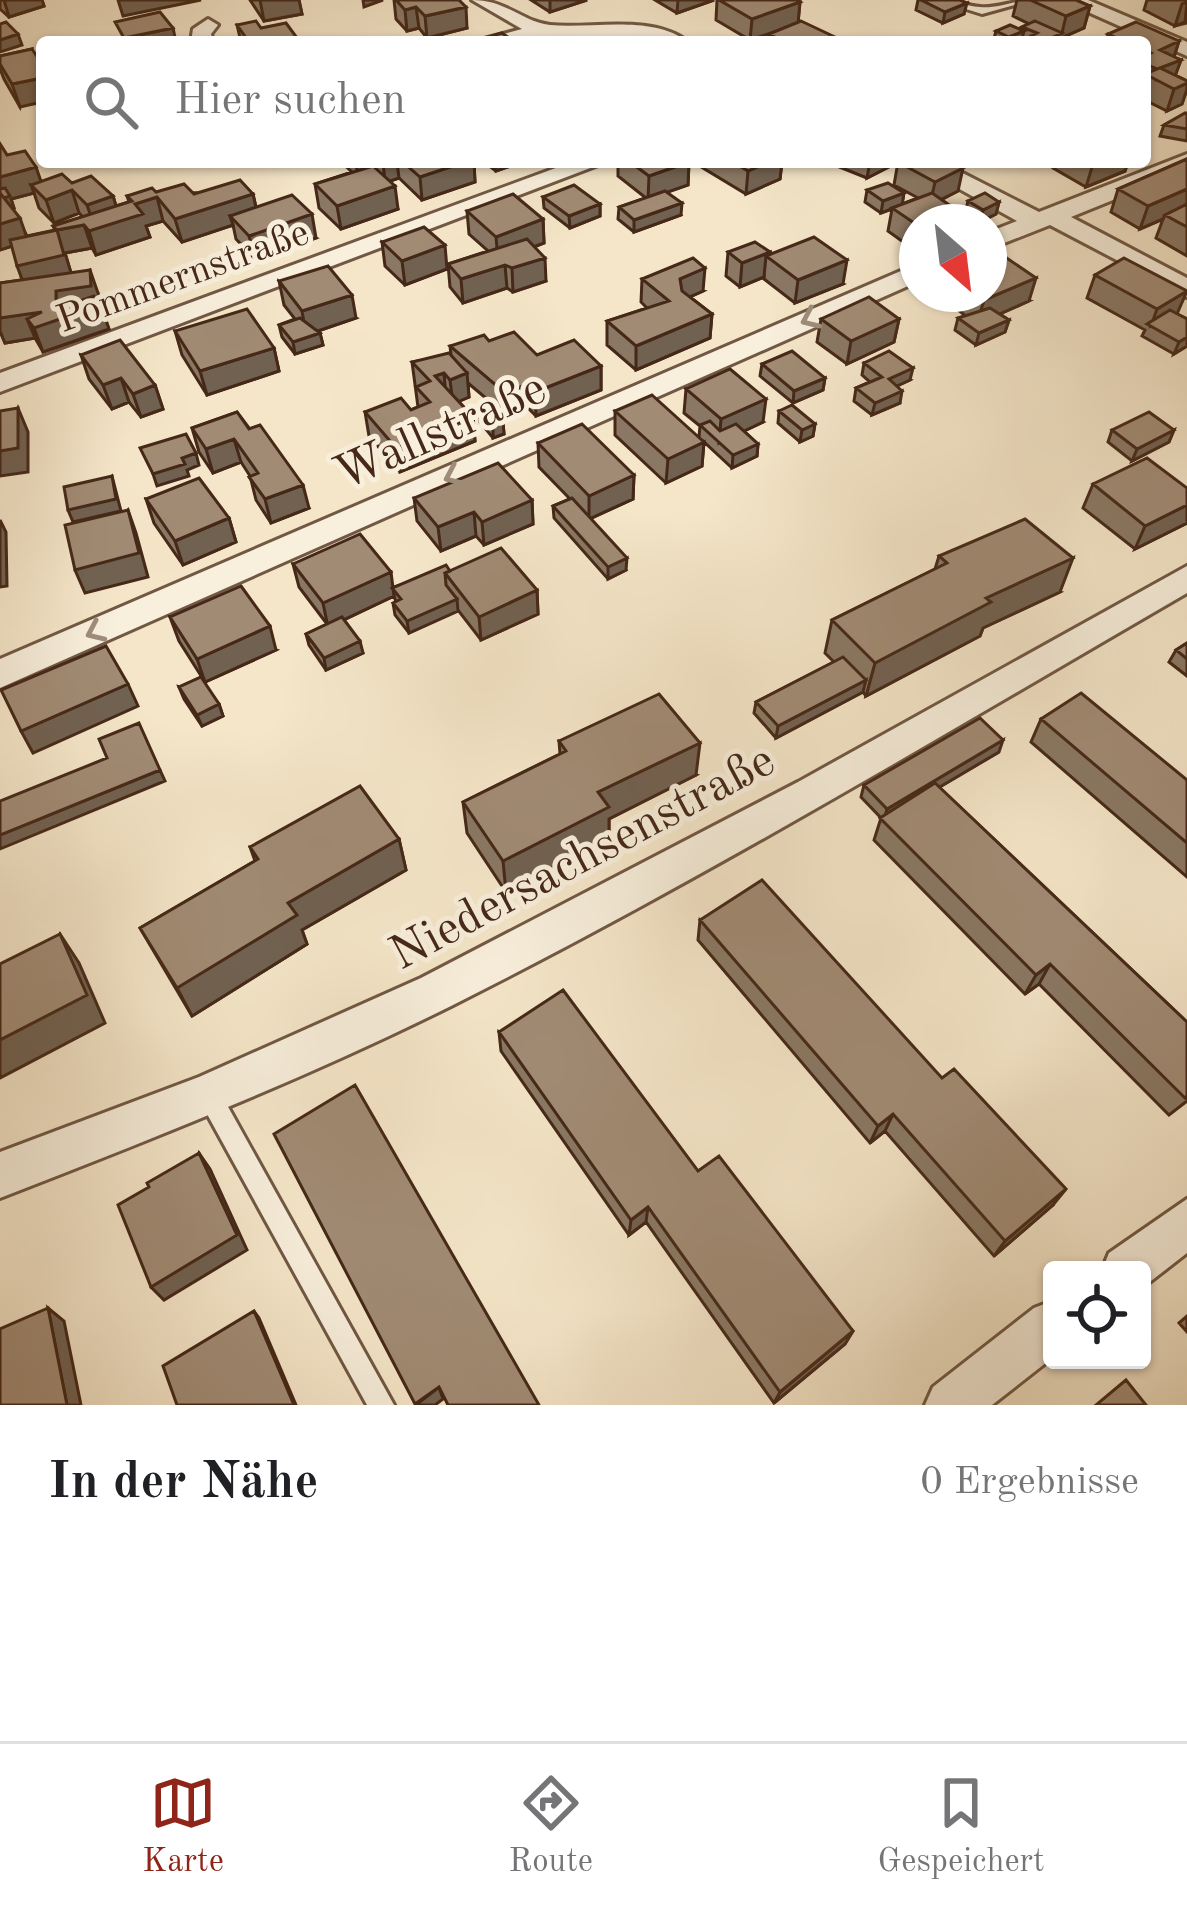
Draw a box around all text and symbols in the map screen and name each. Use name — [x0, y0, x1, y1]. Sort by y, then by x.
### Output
search box — [36, 36, 1151, 168]
icon: search — [78, 69, 144, 135]
text: Hier suchen — [174, 79, 406, 124]
north arrow — [899, 204, 1007, 312]
street label: Pommernstraße — [52, 214, 314, 341]
one-way arrow — [801, 305, 822, 329]
street label: Wallstraße — [328, 365, 553, 500]
one-way arrow — [443, 461, 465, 485]
one-way arrow — [86, 618, 107, 642]
street label: Niedersachsenstraße — [383, 737, 783, 980]
map controls — [1043, 1261, 1151, 1369]
button: locate — [1043, 1261, 1151, 1369]
text: In der Nähe — [48, 1458, 319, 1509]
text: 0 Ergebnisse — [920, 1463, 1139, 1502]
tab: Karte — [142, 1770, 224, 1883]
tab: Route — [509, 1770, 593, 1883]
tab: Gespeichert — [878, 1770, 1045, 1883]

